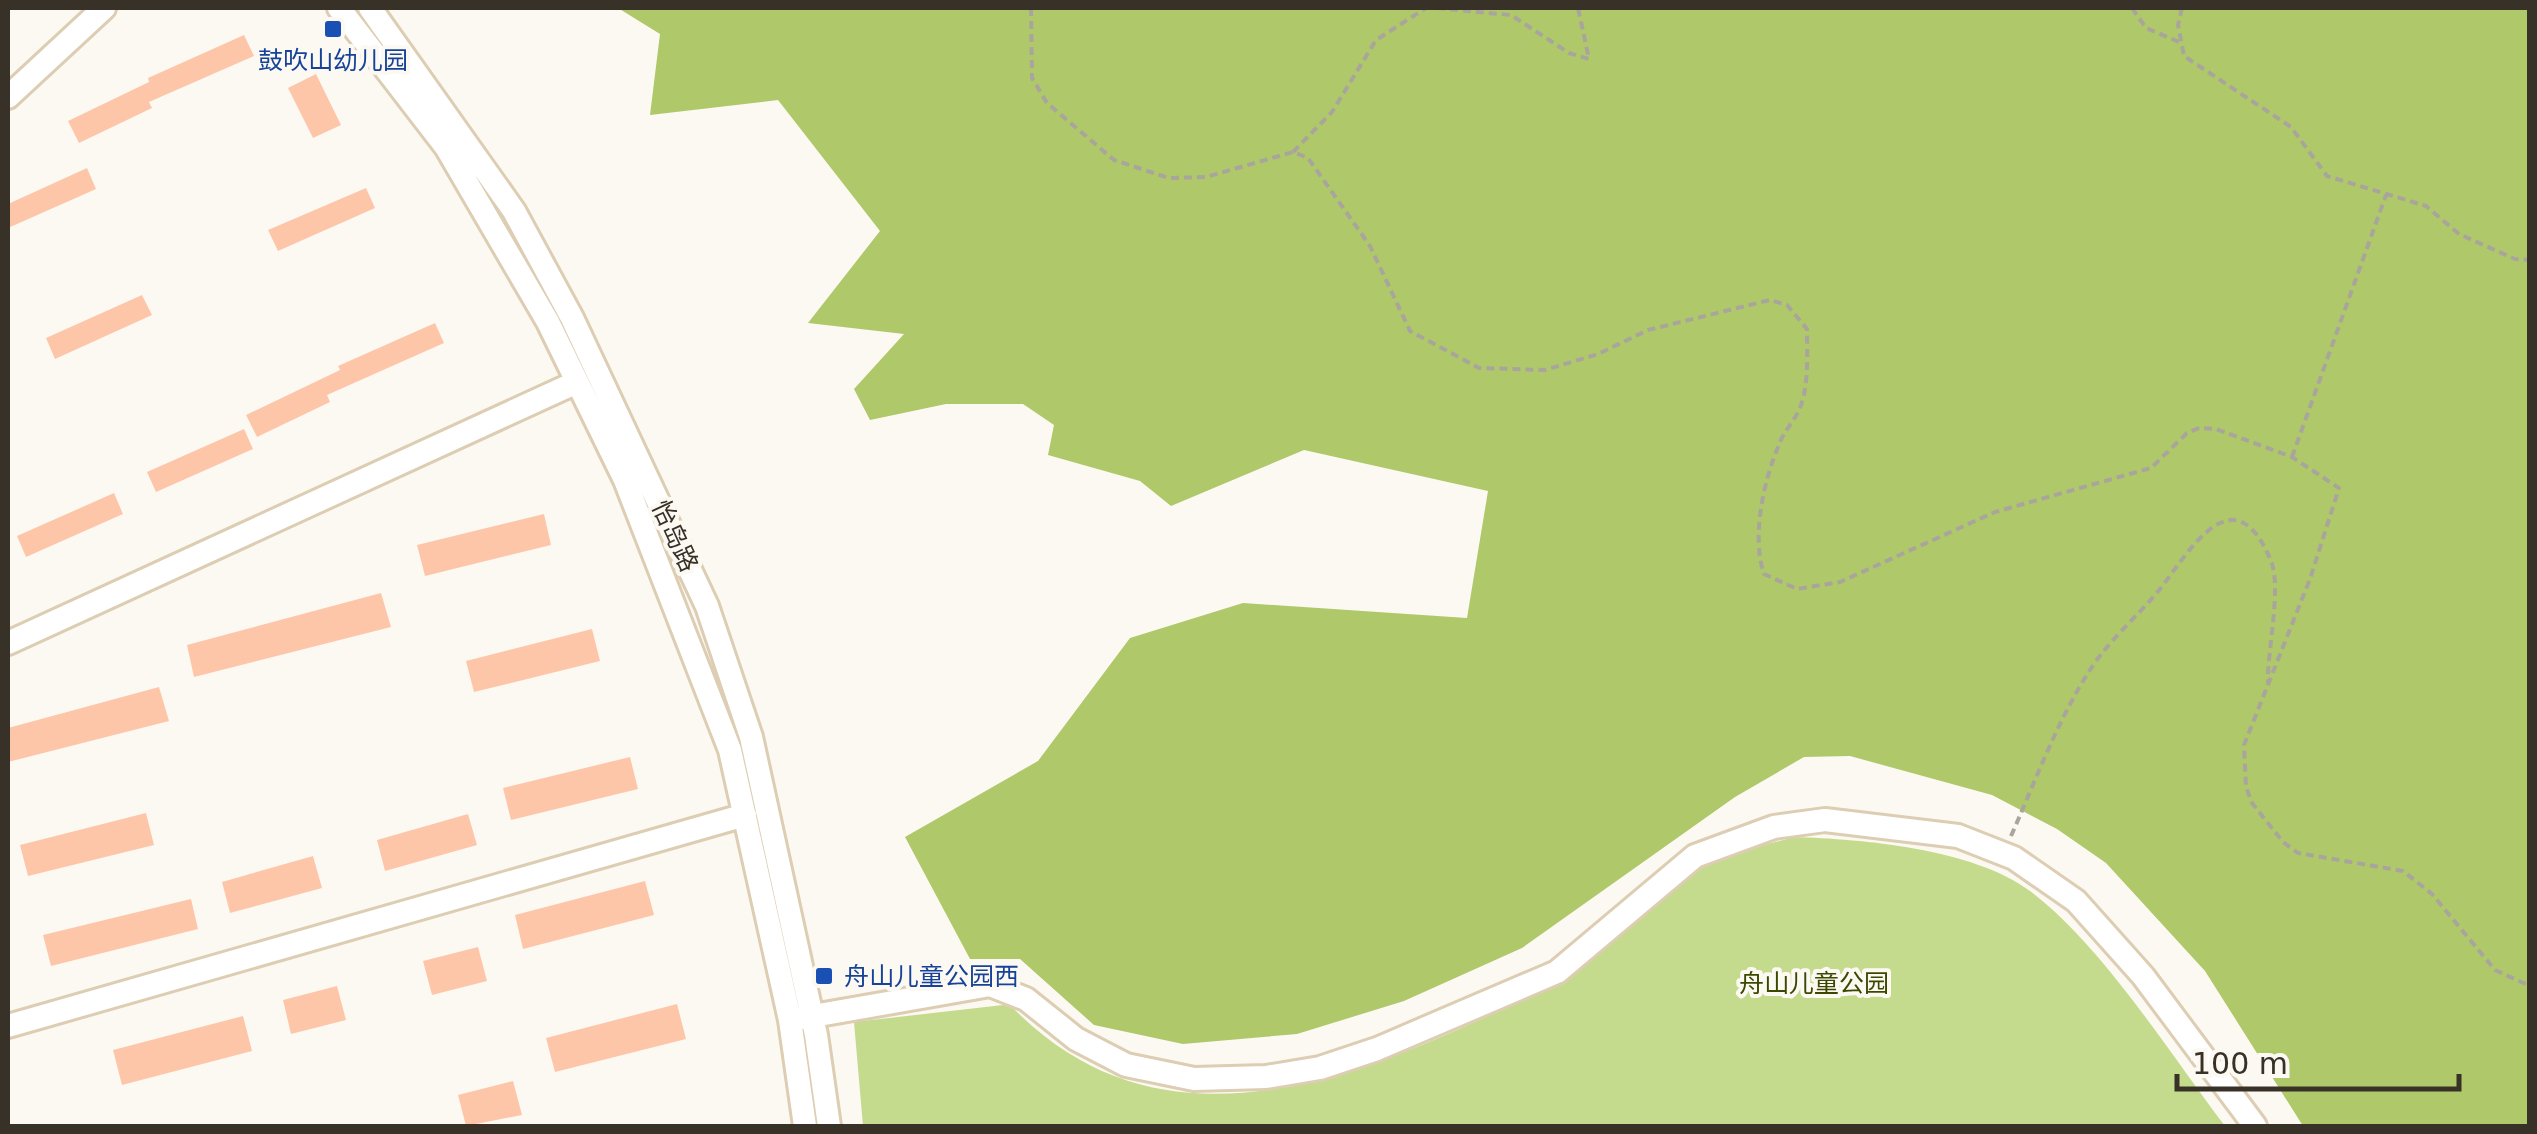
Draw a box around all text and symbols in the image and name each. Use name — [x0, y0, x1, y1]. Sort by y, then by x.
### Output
marker: 鼓吹山幼儿园 — [322, 18, 344, 40]
place label: 鼓吹山幼儿园 — [258, 46, 408, 75]
street label: 怡岛路 — [646, 496, 704, 576]
place label: 舟山儿童公园西 — [844, 962, 1019, 991]
marker: 舟山儿童公园西 — [813, 965, 835, 987]
park label: 舟山儿童公园 — [1739, 969, 1889, 998]
scale bar — [2177, 1029, 2460, 1091]
text: 100 m — [2192, 1046, 2288, 1081]

